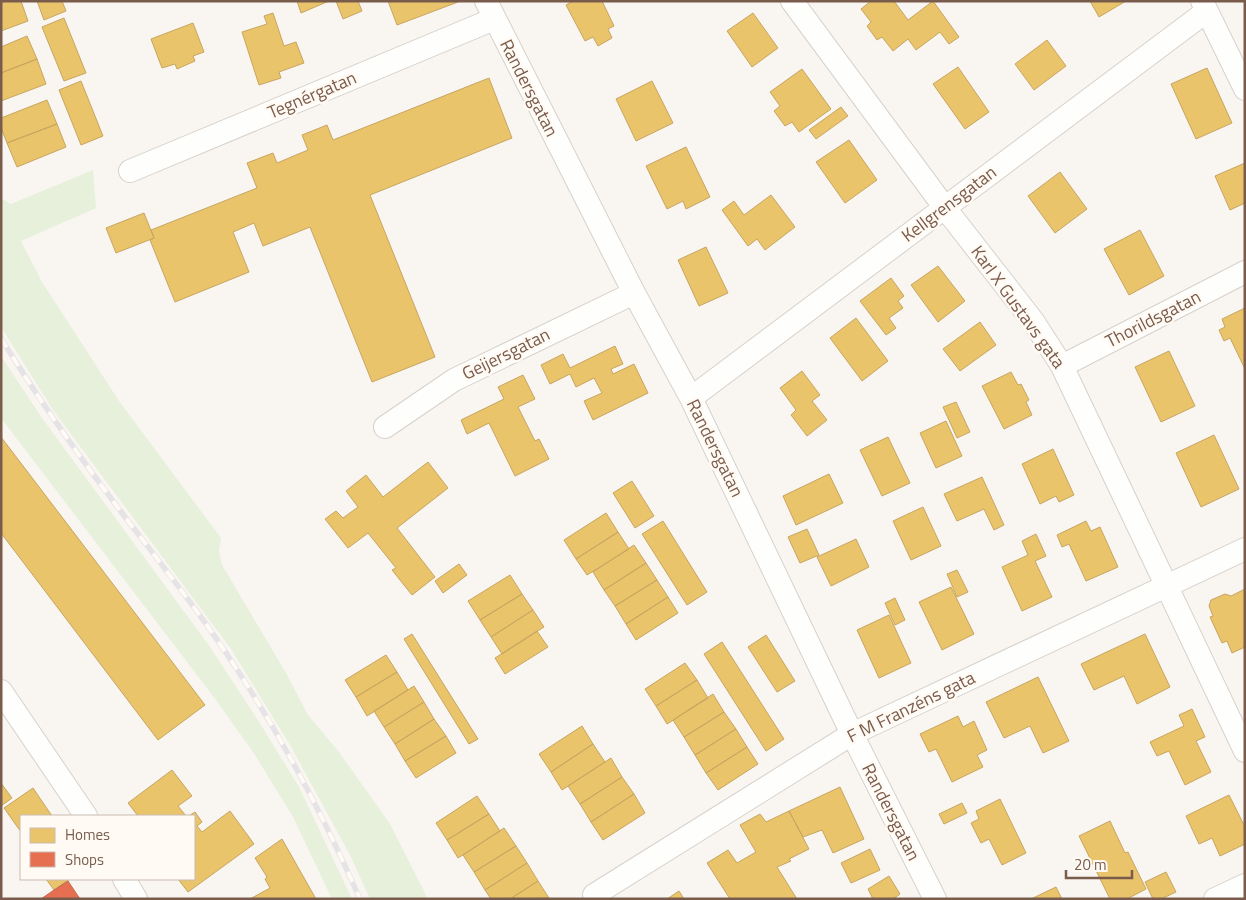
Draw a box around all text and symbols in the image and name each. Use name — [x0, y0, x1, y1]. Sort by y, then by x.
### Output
street label: Randersgatan — [493, 34, 566, 141]
street label: Tegnérgatan — [263, 64, 360, 125]
street label: Kellgrensgatan — [895, 159, 1002, 248]
street label: Karl X Gustavs gata — [964, 240, 1072, 374]
street label: Thorildsgatan — [1100, 283, 1205, 354]
street label: Geijersgatan — [457, 321, 554, 386]
street label: Randersgatan — [680, 394, 751, 501]
street label: F M Franzéns gata — [842, 664, 979, 749]
street label: Randersgatan — [855, 758, 928, 865]
legend — [20, 815, 195, 880]
text: Homes — [65, 823, 110, 846]
text: Shops — [65, 848, 104, 871]
scale bar — [1066, 848, 1132, 880]
text: 20 m — [1074, 853, 1107, 876]

